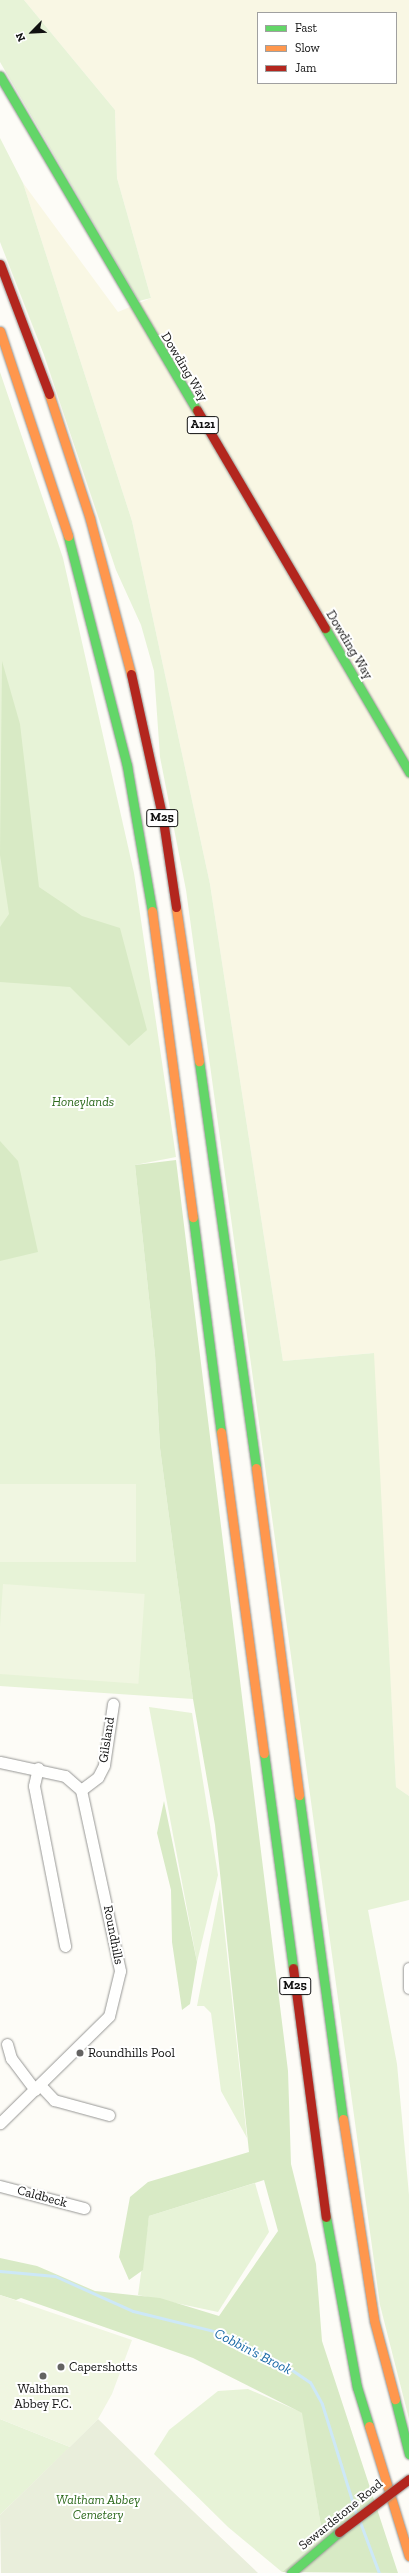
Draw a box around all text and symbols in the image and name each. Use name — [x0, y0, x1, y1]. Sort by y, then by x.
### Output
north arrow — [12, 12, 52, 52]
legend — [257, 12, 397, 84]
text: Fast — [295, 21, 317, 35]
text: N — [13, 31, 28, 44]
text: Slow — [295, 41, 320, 55]
text: Jam — [295, 61, 316, 75]
street label: Dowding Way — [157, 330, 211, 404]
road number: A121 — [186, 415, 220, 435]
street label: Dowding Way — [322, 608, 376, 682]
road number: M25 — [146, 808, 178, 828]
park label: Honeylands — [52, 1094, 114, 1110]
street label: Gilsland — [96, 1716, 118, 1764]
street label: Roundhills — [100, 1904, 126, 1966]
road number: M25 — [279, 1976, 311, 1996]
place label: Roundhills Pool — [88, 2045, 175, 2061]
marker: Roundhills Pool — [75, 2048, 85, 2058]
street label: Caldbeck — [15, 2183, 69, 2211]
water label: Cobbin's Brook — [212, 2325, 294, 2379]
place label: Capershotts — [69, 2359, 137, 2375]
marker: Capershotts — [56, 2362, 66, 2372]
marker: Waltham Abbey F.C. — [38, 2371, 48, 2381]
place label: Waltham Abbey F.C. — [14, 2382, 72, 2413]
street label: Sewardstone Road — [296, 2476, 386, 2554]
park label: Waltham Abbey Cemetery — [56, 2493, 140, 2524]

